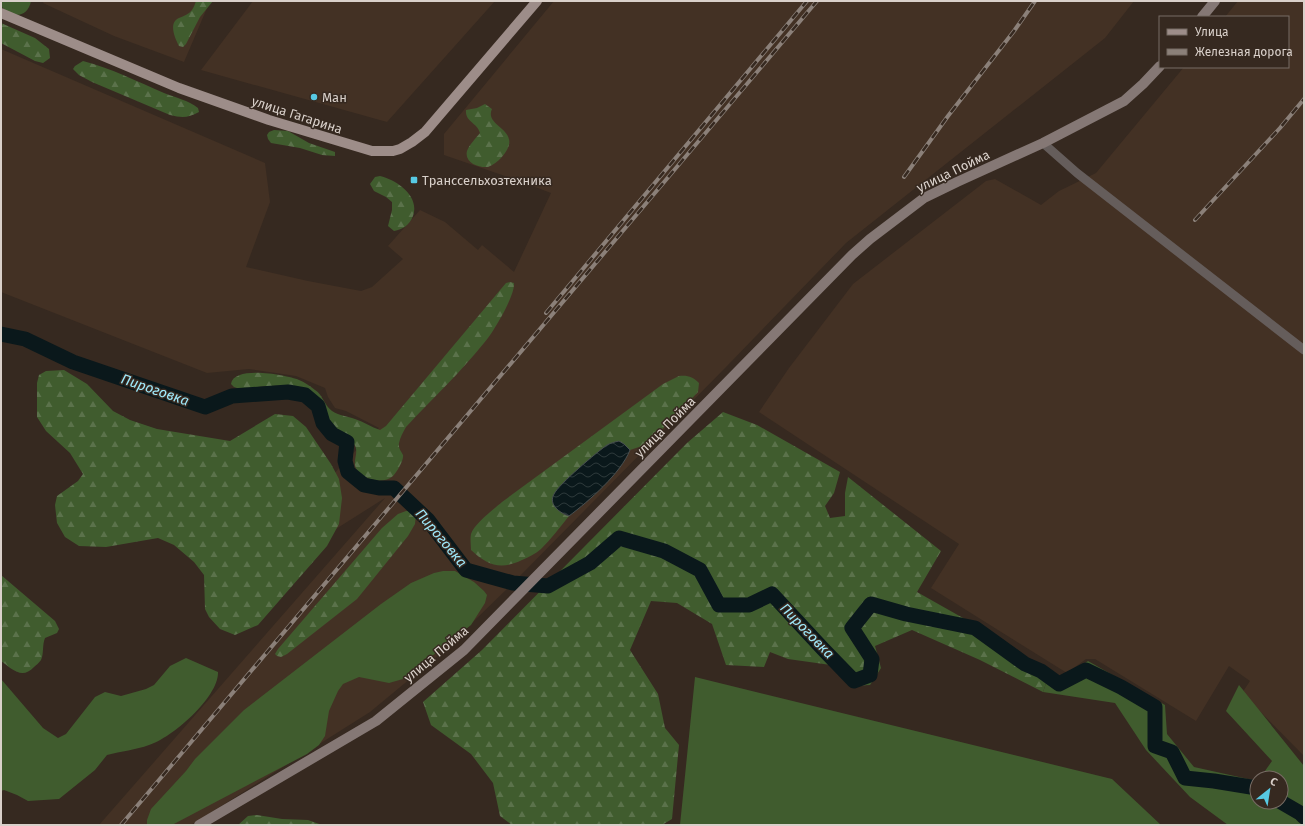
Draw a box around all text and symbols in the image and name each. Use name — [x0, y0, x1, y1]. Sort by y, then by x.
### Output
legend — [1159, 16, 1289, 68]
text: Улица — [1195, 25, 1229, 39]
text: Железная дорога — [1195, 45, 1293, 59]
place label: Ман — [322, 90, 347, 105]
marker: Ман — [309, 92, 319, 102]
street label: улица Гагарина — [250, 93, 344, 137]
street label: улица Пойма — [914, 147, 992, 195]
place label: Транссельхозтехника — [422, 173, 552, 188]
marker: Транссельхозтехника — [409, 175, 419, 185]
water label: Пироговка — [119, 370, 191, 410]
street label: улица Пойма — [632, 394, 698, 460]
water label: Пироговка — [412, 505, 470, 571]
water label: Пироговка — [776, 600, 838, 662]
street label: улица Пойма — [401, 623, 471, 685]
north arrow — [1249, 770, 1289, 810]
text: С — [1268, 775, 1280, 789]

